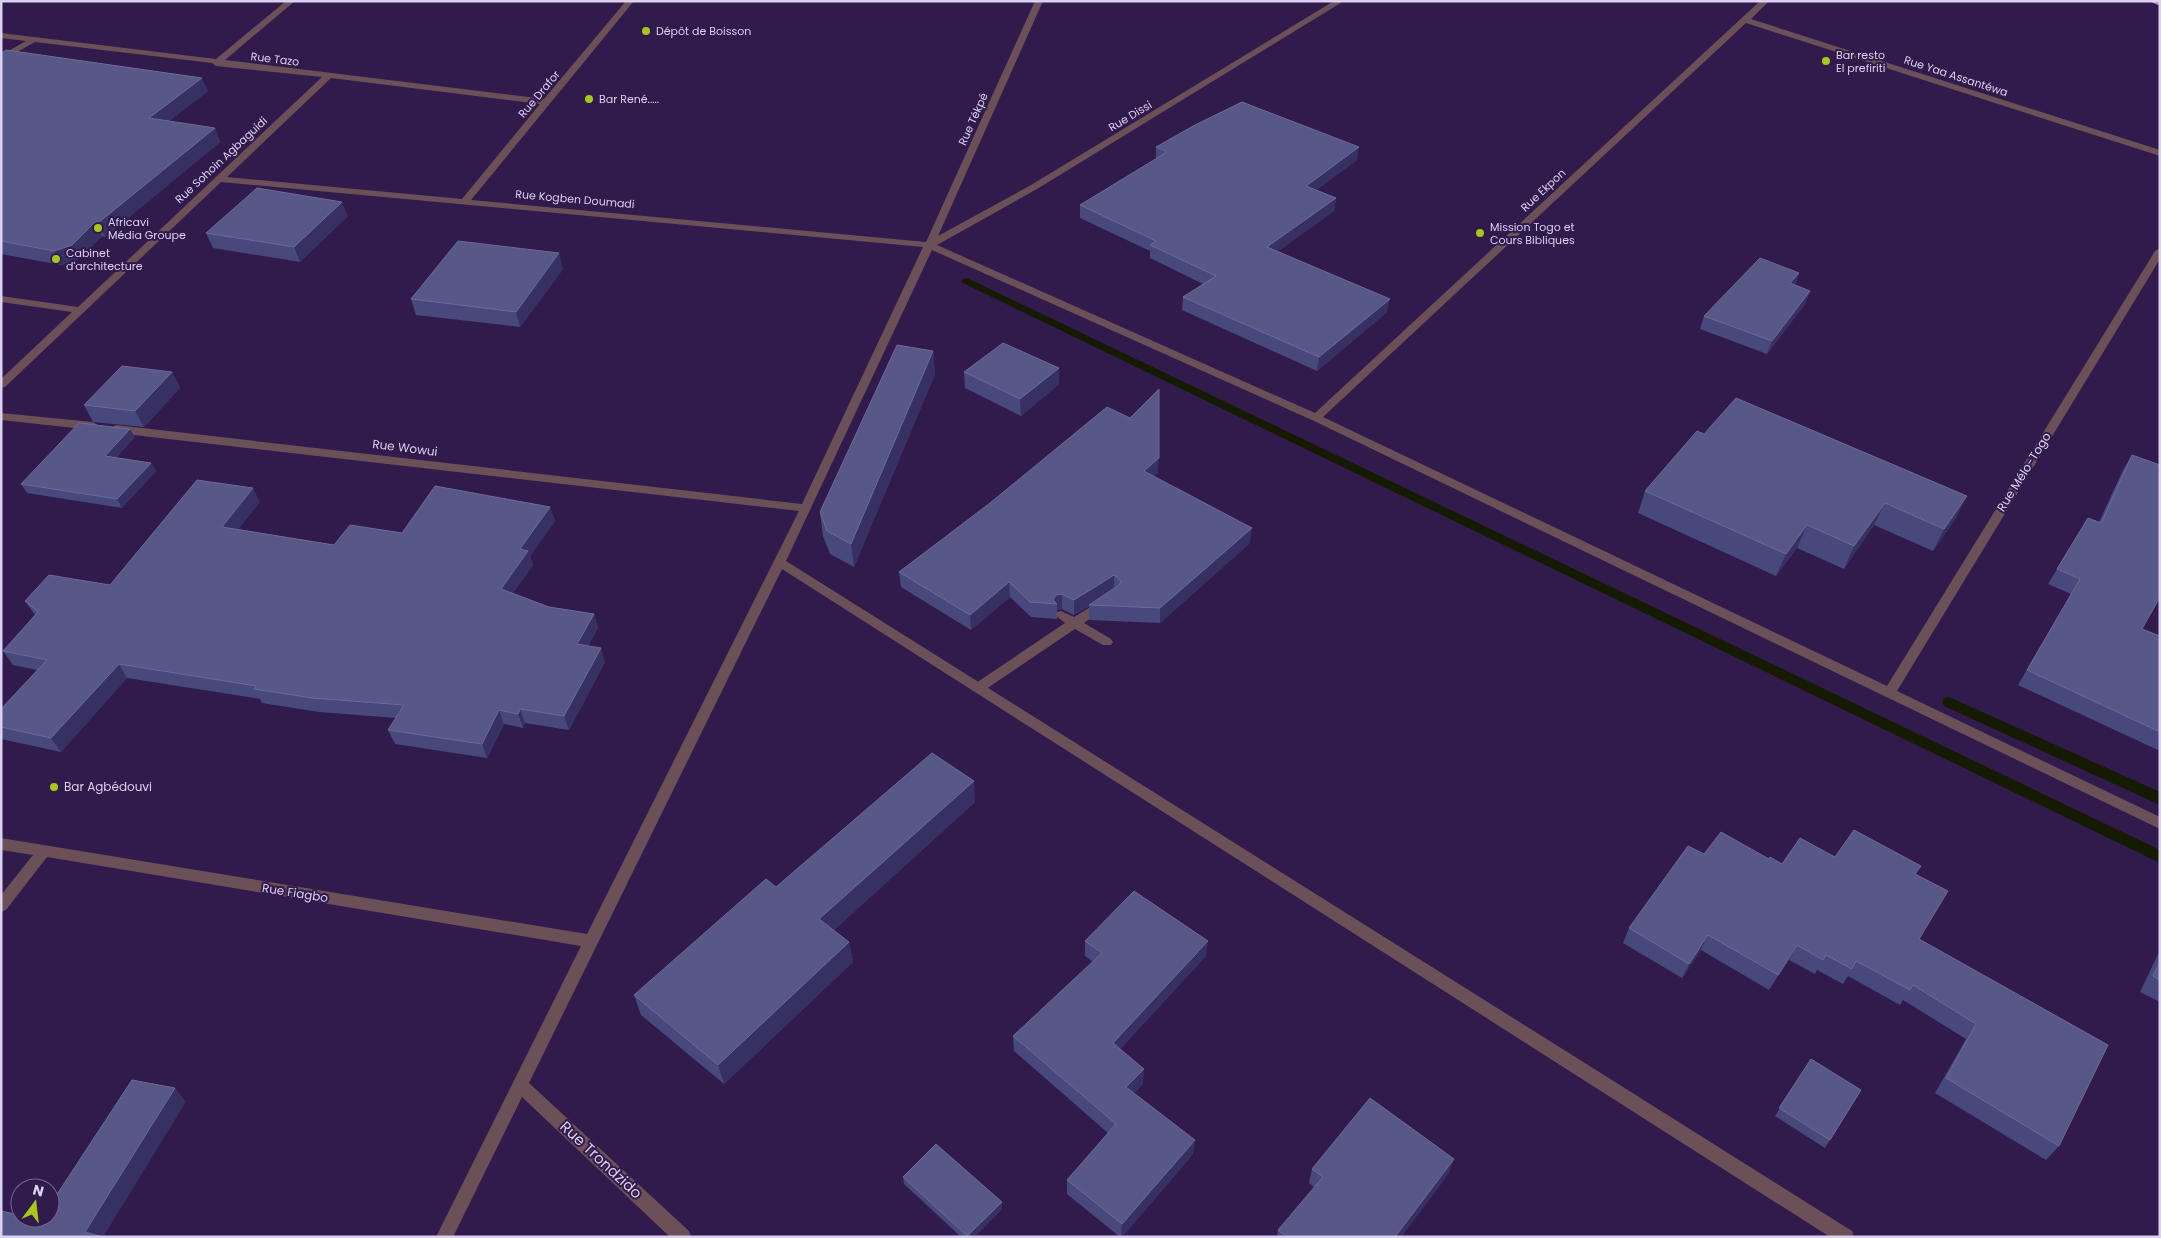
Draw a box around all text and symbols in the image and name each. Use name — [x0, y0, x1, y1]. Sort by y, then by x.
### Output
place label: Dépôt de Boisson — [656, 23, 751, 39]
marker: Dépôt de Boisson — [640, 25, 652, 37]
place label: Bar resto El prefiriti — [1836, 47, 1886, 76]
street label: Rue Tazo — [250, 48, 300, 70]
street label: Rue Yaa Assantéwa — [1902, 52, 2010, 100]
marker: Bar resto El prefiriti — [1820, 55, 1832, 67]
street label: Rue Drafor — [514, 67, 564, 121]
street label: Rue Tékpé — [954, 90, 992, 148]
place label: Bar René..... — [599, 91, 659, 107]
marker: Bar René..... — [583, 93, 595, 105]
street label: Rue Dissi — [1105, 97, 1155, 135]
street label: Rue Sohoin Agbaguidi — [171, 113, 271, 207]
street label: Rue Ekpon — [1517, 165, 1569, 215]
street label: Rue Kogben Doumadi — [515, 186, 636, 212]
place label: Africavi Média Groupe — [108, 214, 186, 243]
place label: Mission Togo et Cours Bibliques — [1490, 219, 1575, 248]
marker: Africavi Média Groupe — [92, 222, 104, 234]
marker: Mission Togo et Cours Bibliques — [1474, 227, 1486, 239]
place label: Cabinet d'architecture — [66, 245, 143, 274]
marker: Cabinet d'architecture — [50, 253, 62, 265]
street label: Rue Mélo-Togo — [1992, 429, 2055, 515]
street label: Rue Wowui — [372, 435, 439, 460]
place label: Bar Agbédouvi — [64, 778, 152, 795]
marker: Bar Agbédouvi — [48, 781, 60, 793]
street label: Rue Fiagbo — [261, 879, 330, 906]
street label: Rue Trondzido — [556, 1116, 647, 1203]
north arrow — [10, 1178, 60, 1228]
text: N — [31, 1179, 46, 1201]

